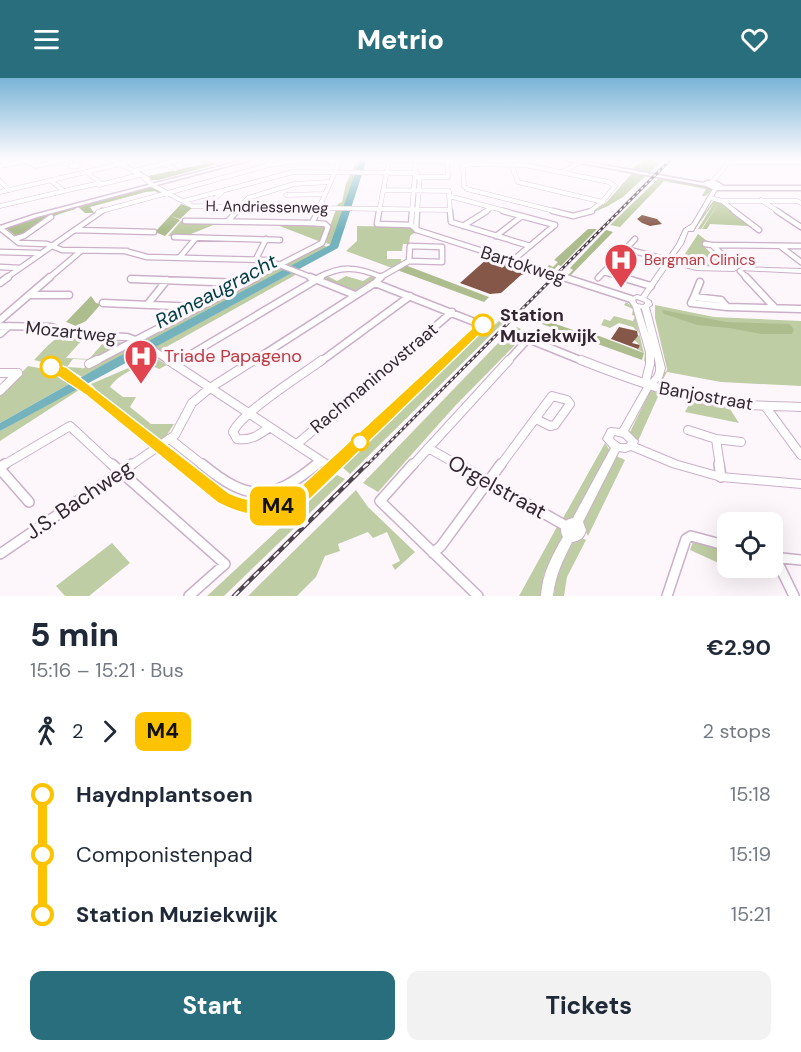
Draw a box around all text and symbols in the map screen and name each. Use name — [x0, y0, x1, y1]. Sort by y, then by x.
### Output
text: Metrio — [357, 22, 444, 57]
icon: menu — [30, 23, 63, 56]
icon: heart — [738, 23, 771, 56]
street label: H. Andriessenweg — [205, 196, 329, 218]
street label: Bartokweg — [478, 240, 568, 290]
hospital icon: Bergman Clinics — [603, 242, 639, 289]
water label: Rameaugracht — [150, 248, 282, 334]
place label: Bergman Clinics — [644, 250, 755, 270]
place label: Station Muziekwijk — [500, 303, 598, 348]
marker: Station Muziekwijk — [472, 314, 494, 336]
street label: Mozartweg — [24, 315, 118, 349]
street label: Rachmaninovstraat — [305, 317, 443, 439]
hospital icon: Triade Papageno — [123, 338, 159, 385]
place label: Triade Papageno — [164, 344, 302, 368]
unlabelled marker — [40, 356, 62, 378]
street label: Banjostraat — [657, 376, 755, 416]
unlabelled marker — [351, 433, 369, 451]
street label: Orgelstraat — [443, 448, 551, 526]
street label: J.S. Bachweg — [20, 454, 138, 546]
line badge: M4 — [251, 486, 305, 526]
text: M4 — [262, 492, 294, 520]
map controls — [717, 512, 783, 578]
button: locate — [717, 512, 783, 578]
text: 5 min — [30, 613, 119, 656]
text: €2.90 — [707, 633, 771, 662]
text: 15:16 – 15:21 · Bus — [30, 657, 184, 683]
icon: walk — [30, 715, 63, 748]
icon: forward — [93, 715, 126, 748]
text: M4 — [147, 717, 179, 745]
text: 2 — [72, 718, 84, 744]
text: 2 stops — [703, 718, 771, 744]
text: Haydnplantsoen — [76, 780, 253, 809]
text: 15:18 — [730, 781, 771, 807]
text: Componistenpad — [76, 840, 253, 869]
text: 15:19 — [730, 841, 771, 867]
text: Station Muziekwijk — [76, 900, 278, 929]
text: 15:21 — [731, 901, 771, 927]
button: Start — [30, 971, 395, 1040]
button: Tickets — [407, 971, 771, 1040]

